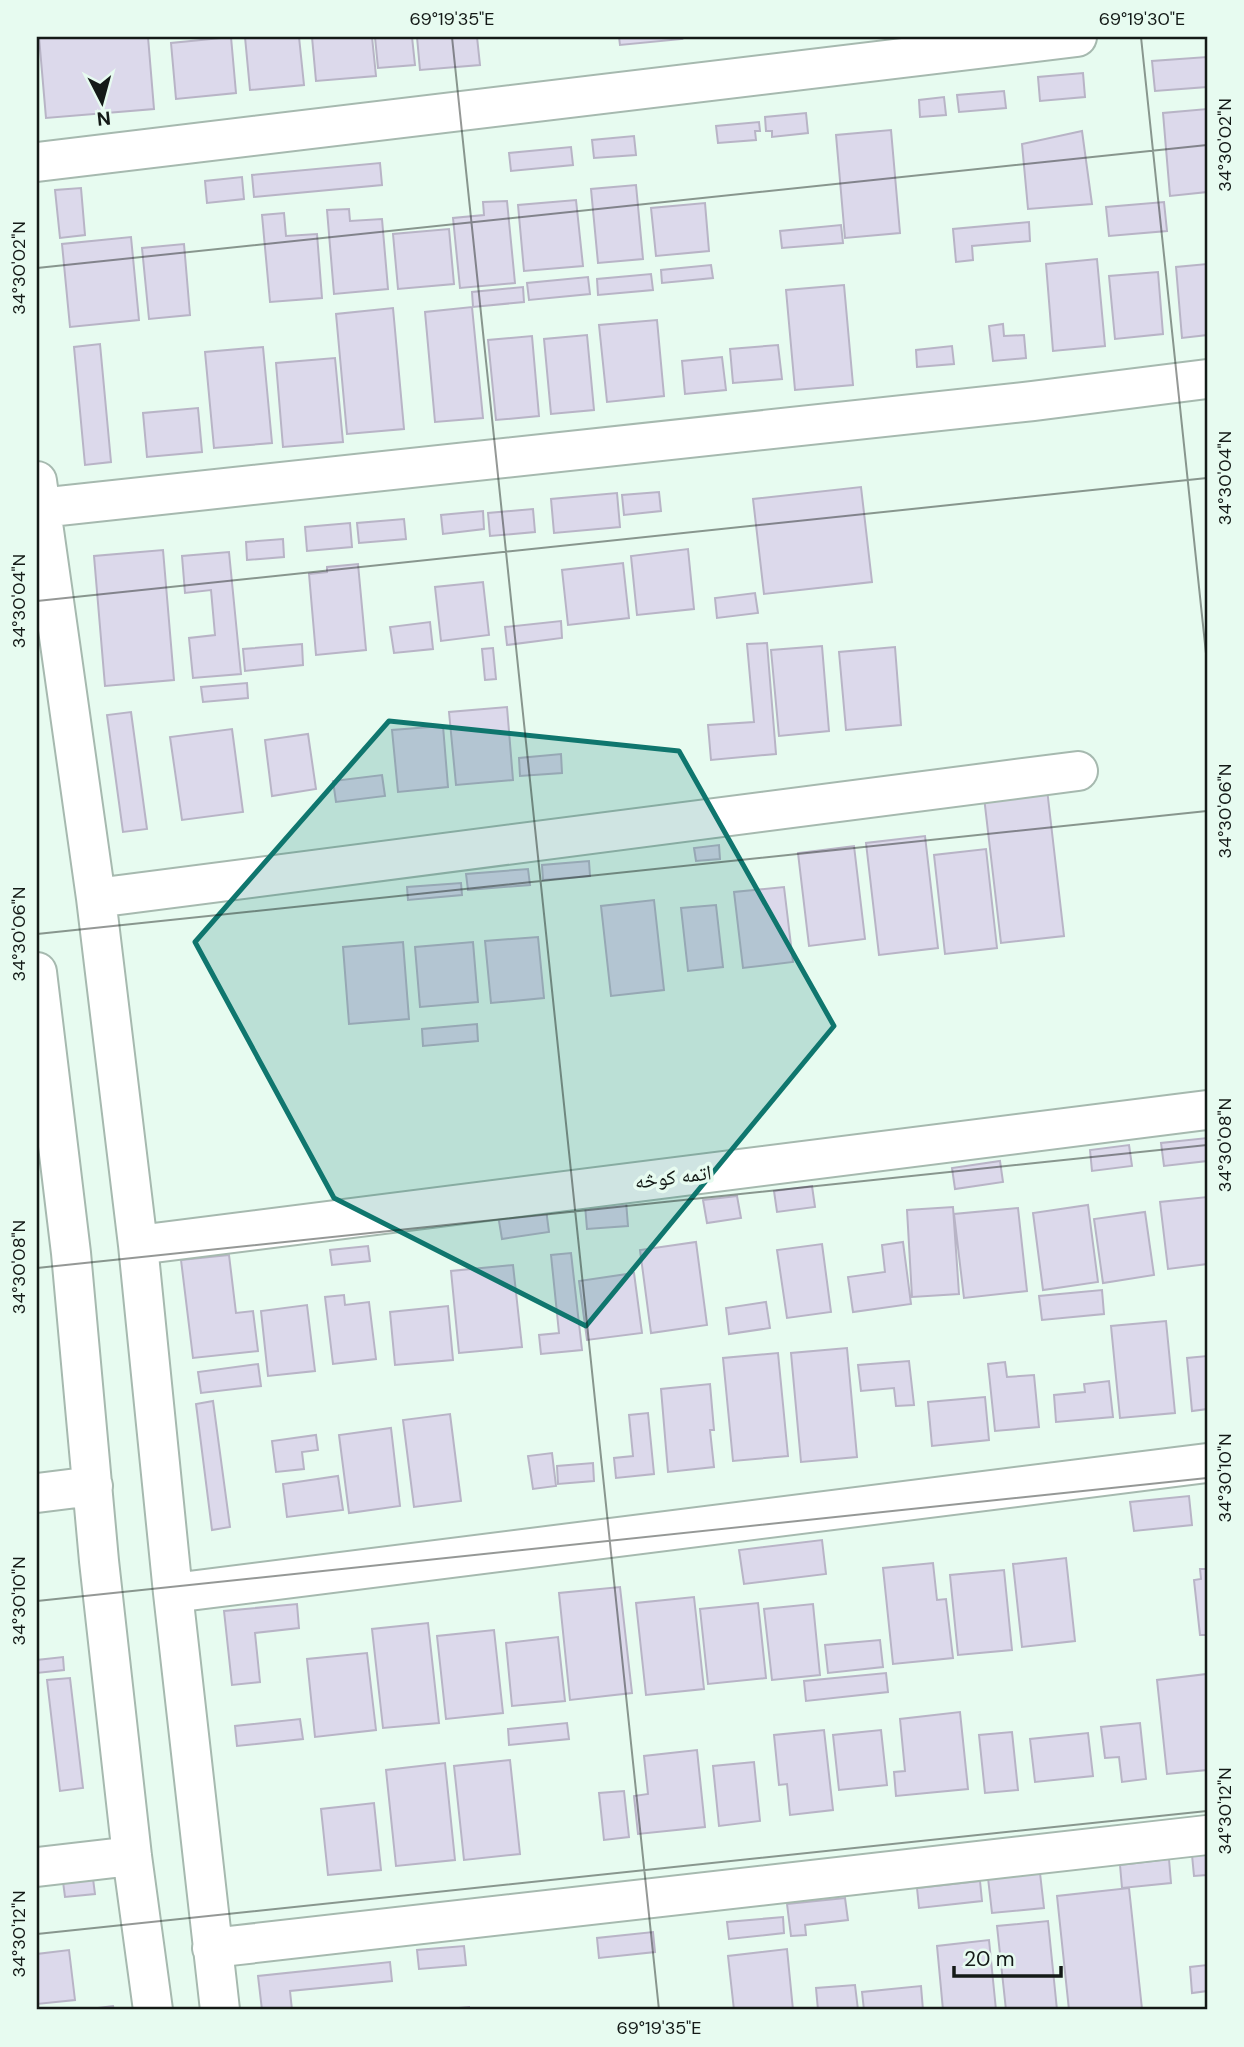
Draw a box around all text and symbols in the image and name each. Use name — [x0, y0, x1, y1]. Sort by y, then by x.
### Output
text: 69°19'35"E — [410, 7, 494, 31]
text: 69°19'30"E — [1099, 7, 1185, 31]
north arrow — [66, 66, 136, 136]
text: 34°30'02"N — [1213, 98, 1237, 192]
text: N — [96, 105, 112, 132]
text: 34°30'02"N — [7, 221, 31, 315]
text: 34°30'04"N — [1213, 431, 1237, 525]
text: 34°30'04"N — [7, 554, 31, 648]
text: 34°30'06"N — [1213, 764, 1237, 858]
text: 34°30'06"N — [7, 887, 31, 981]
text: 34°30'08"N — [1213, 1098, 1237, 1192]
street label: اتمه کوڅه — [633, 1158, 713, 1196]
text: 34°30'08"N — [7, 1220, 31, 1314]
text: 34°30'10"N — [1213, 1433, 1237, 1523]
text: 34°30'10"N — [7, 1556, 31, 1646]
text: 34°30'12"N — [1213, 1767, 1237, 1855]
text: 34°30'12"N — [7, 1890, 31, 1978]
scale bar — [954, 1935, 1060, 1979]
text: 20 m — [964, 1945, 1015, 1973]
text: 69°19'35"E — [617, 2016, 701, 2040]

